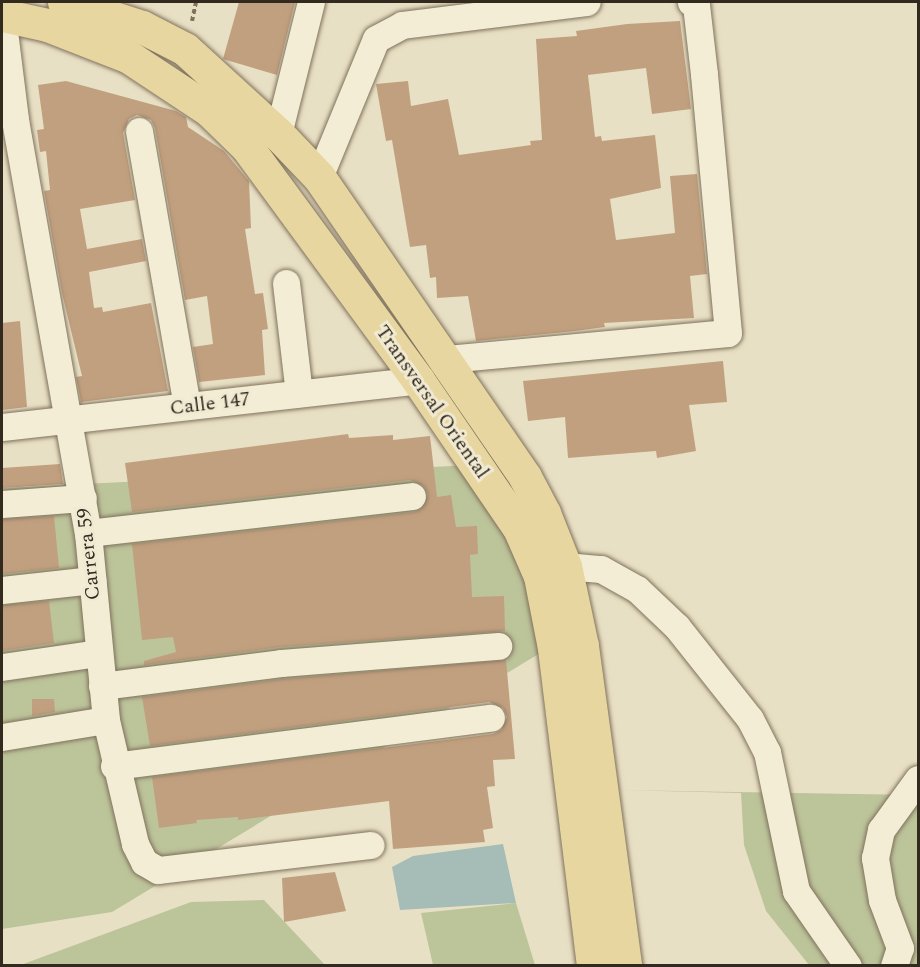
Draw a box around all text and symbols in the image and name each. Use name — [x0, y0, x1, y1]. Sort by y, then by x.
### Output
street label: Transversal Oriental — [370, 321, 494, 483]
street label: Calle 147 — [169, 387, 251, 421]
street label: Carrera 59 — [72, 507, 106, 601]

